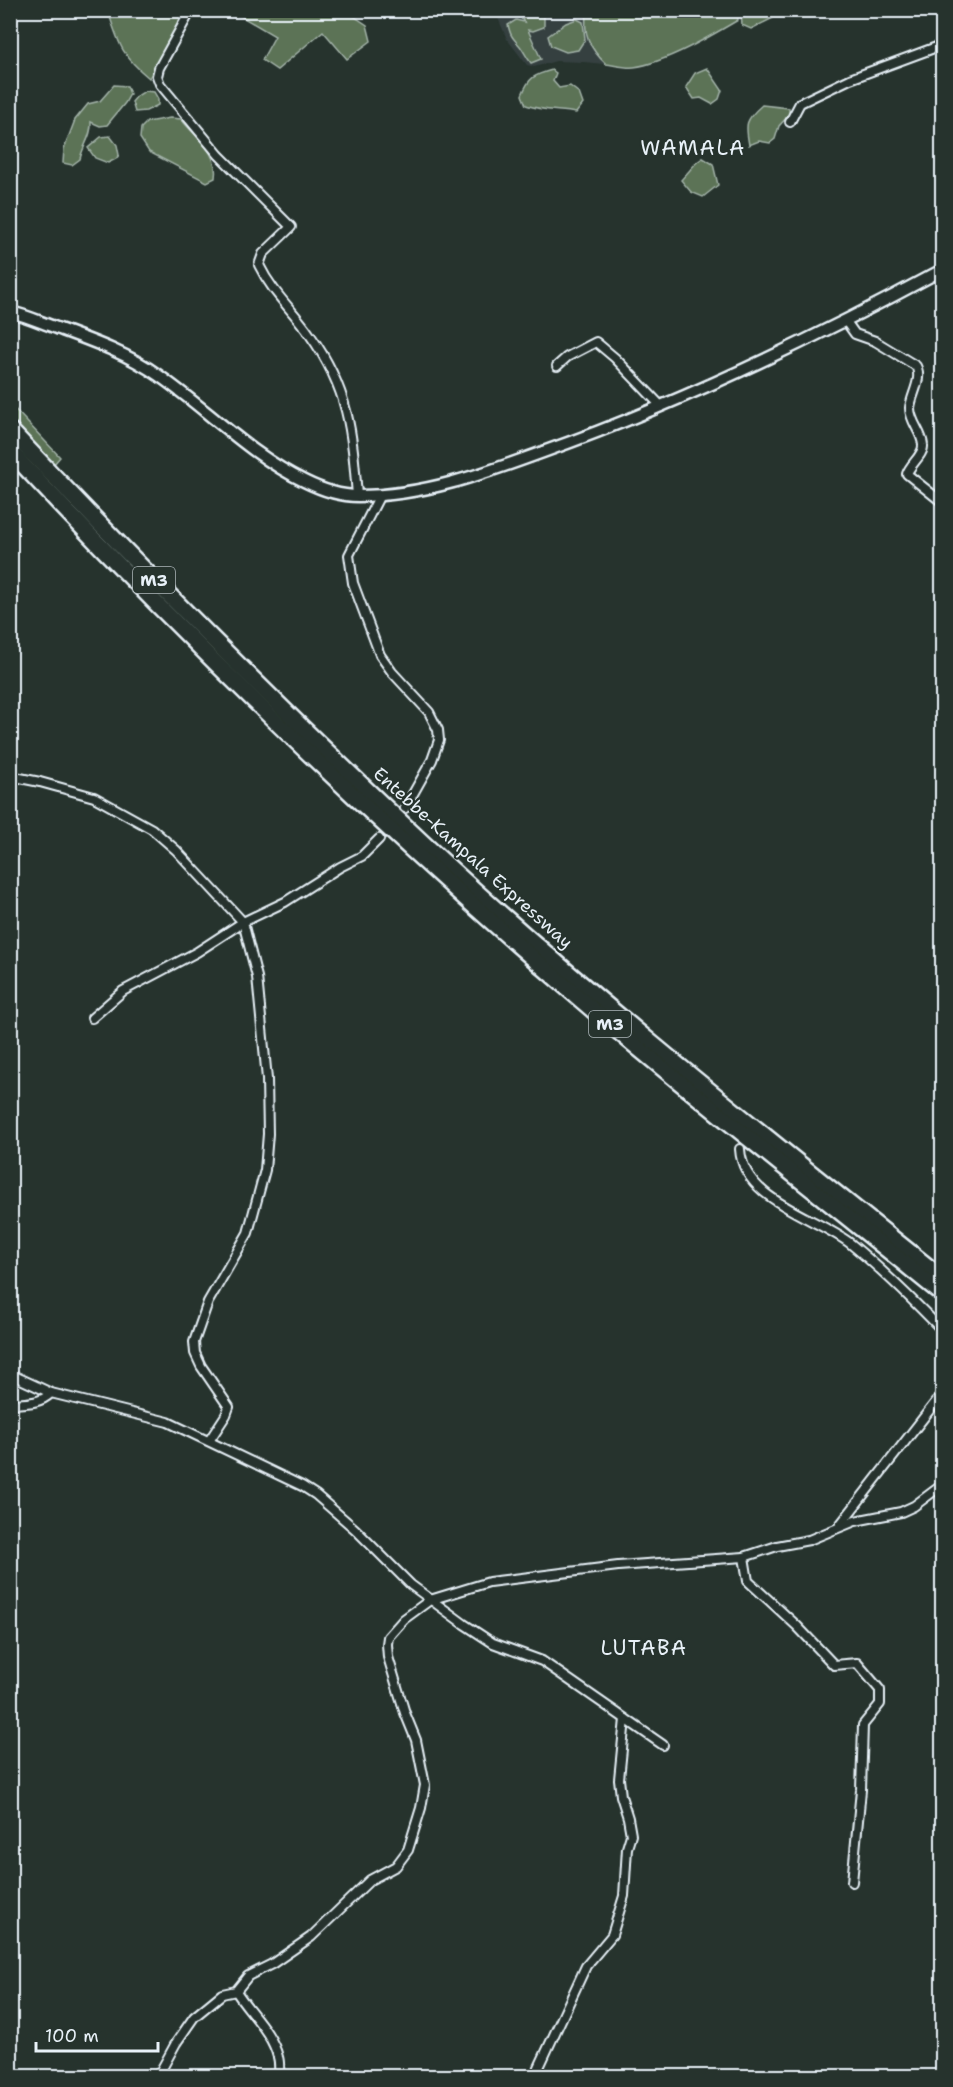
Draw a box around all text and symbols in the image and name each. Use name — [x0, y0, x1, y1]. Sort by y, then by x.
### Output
district label: WAMALA — [640, 134, 746, 162]
road number: M3 — [133, 567, 175, 593]
street label: Entebbe-Kampala Expressway — [368, 762, 578, 954]
road number: M3 — [589, 1011, 631, 1037]
district label: LUTABA — [600, 1634, 688, 1662]
scale bar — [36, 2015, 158, 2053]
text: 100 m — [45, 2024, 99, 2048]

